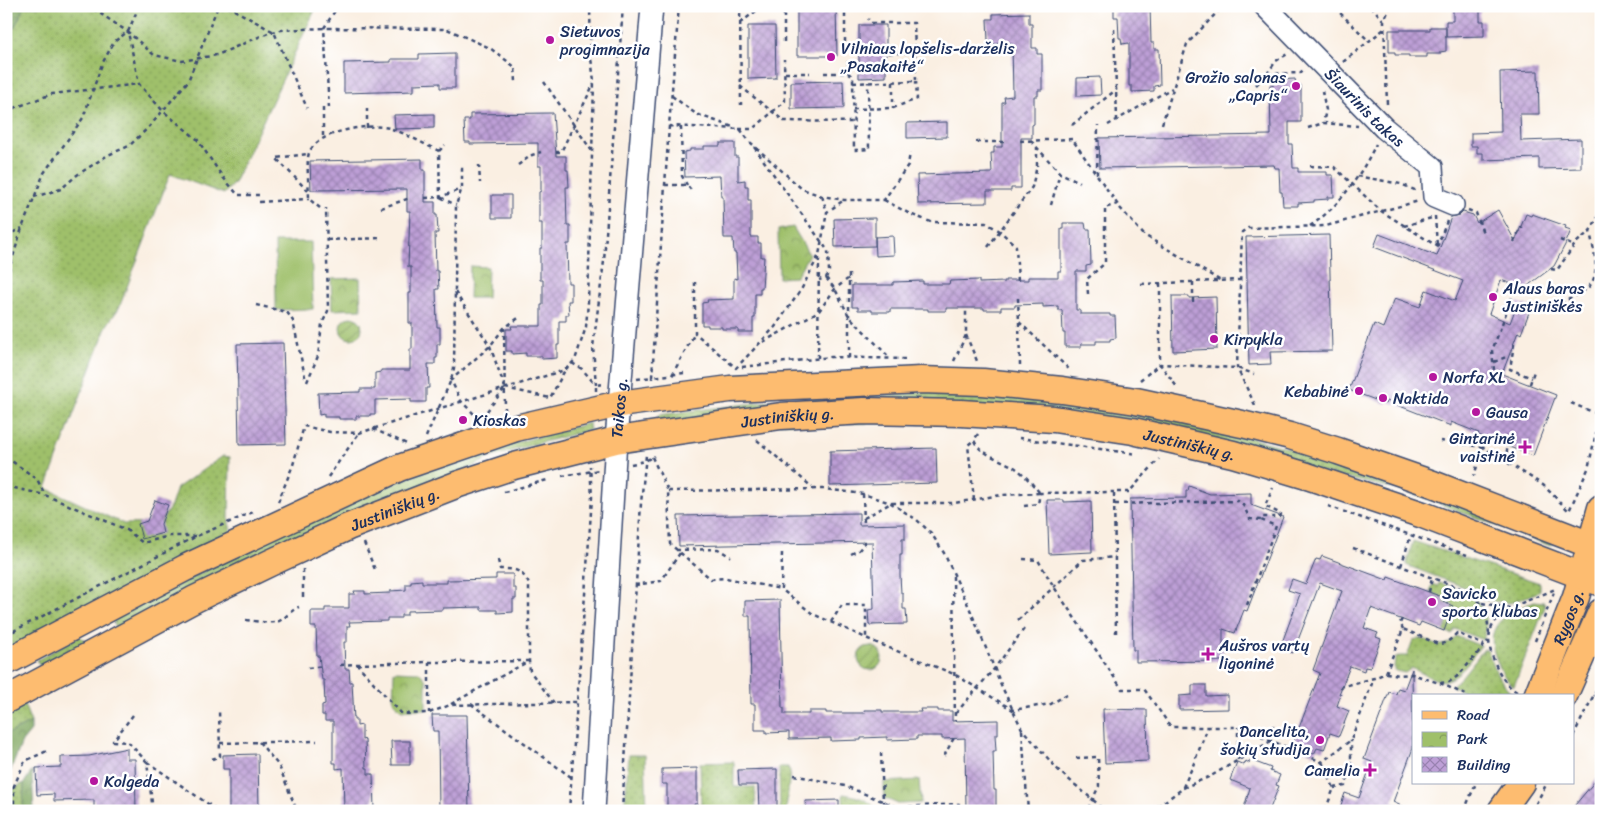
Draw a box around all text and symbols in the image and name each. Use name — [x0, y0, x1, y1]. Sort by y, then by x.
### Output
place label: Sietuvos progimnazija — [559, 17, 651, 64]
marker: Sietuvos progimnazija — [544, 34, 556, 46]
place label: Vilniaus lopšelis-darželis „Pasakaitė“ — [840, 34, 1015, 81]
marker: Vilniaus lopšelis-darželis „Pasakaitė“ — [825, 51, 837, 63]
street label: Šiaurinis takas — [1317, 61, 1411, 155]
place label: Grožio salonas „Capris“ — [1185, 63, 1288, 110]
marker: Grožio salonas „Capris“ — [1290, 80, 1302, 92]
place label: Alaus baras Justiniškės — [1502, 274, 1585, 321]
marker: Alaus baras Justiniškės — [1487, 291, 1499, 303]
place label: Kirpykla — [1224, 325, 1283, 354]
marker: Kirpykla — [1208, 333, 1220, 345]
place label: Norfa XL — [1443, 363, 1506, 392]
marker: Norfa XL — [1427, 371, 1439, 383]
street label: Taikos g. — [602, 376, 636, 439]
place label: Kebabinė — [1284, 377, 1349, 406]
place label: Naktida — [1393, 384, 1449, 413]
marker: Kebabinė — [1353, 385, 1365, 397]
marker: Naktida — [1377, 392, 1389, 404]
place label: Gausa — [1486, 398, 1528, 427]
street label: Justiniškių g. — [738, 399, 836, 437]
place label: Kioskas — [473, 406, 526, 435]
marker: Gausa — [1470, 406, 1482, 418]
marker: Kioskas — [457, 414, 469, 426]
street label: Justiniškių g. — [1140, 420, 1240, 469]
place label: Gintarinė vaistinė — [1449, 424, 1515, 471]
marker: Gintarinė vaistinė — [1519, 441, 1531, 453]
street label: Justiniškių g. — [345, 479, 444, 540]
place label: Savicko sporto klubas — [1441, 579, 1538, 626]
street label: Rygos g. — [1545, 586, 1592, 649]
marker: Savicko sporto klubas — [1426, 596, 1438, 608]
place label: Aušros vartų ligoninė — [1218, 631, 1310, 678]
marker: Aušros vartų ligoninė — [1201, 647, 1215, 661]
legend — [1412, 694, 1574, 784]
text: Road — [1457, 702, 1490, 728]
place label: Dancelita, šokių studija — [1219, 717, 1311, 764]
text: Park — [1457, 726, 1488, 752]
marker: Dancelita, šokių studija — [1314, 734, 1326, 746]
text: Building — [1457, 752, 1511, 778]
place label: Camelia — [1304, 756, 1360, 785]
marker: Camelia — [1364, 764, 1376, 776]
place label: Kolgeda — [104, 767, 159, 796]
marker: Kolgeda — [88, 775, 100, 787]

